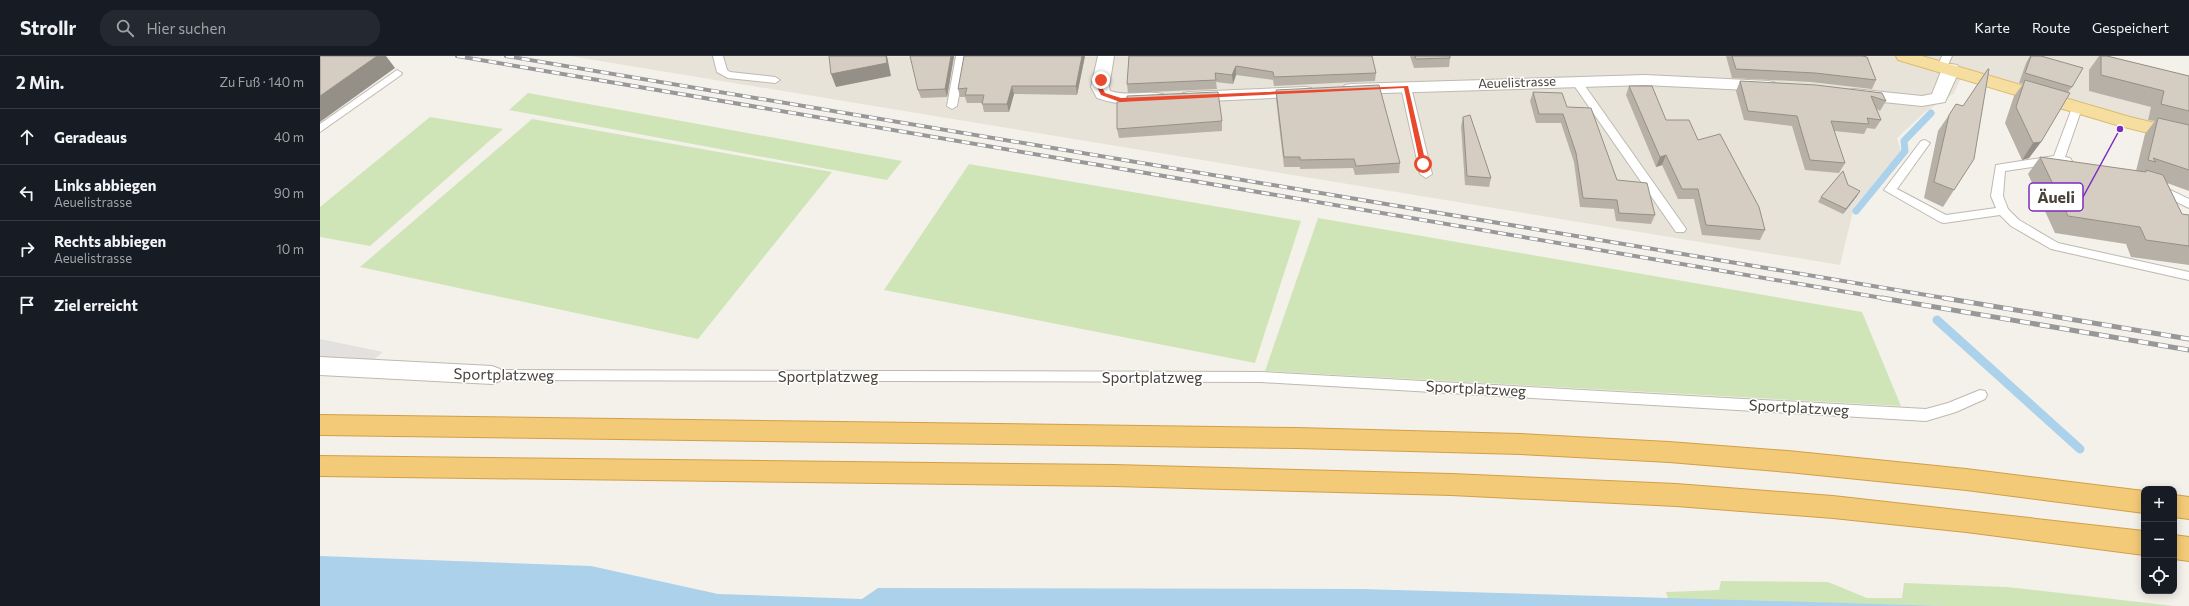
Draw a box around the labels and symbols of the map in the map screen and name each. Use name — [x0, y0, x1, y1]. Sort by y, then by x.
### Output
route end — [1092, 71, 1110, 89]
street label: Aeuelistrasse — [1478, 73, 1556, 91]
route start — [1414, 155, 1432, 173]
callout: Äueli — [2029, 183, 2083, 211]
text: Äueli — [2037, 187, 2075, 206]
street label: Sportplatzweg — [453, 364, 555, 384]
street label: Sportplatzweg — [778, 367, 878, 385]
street label: Sportplatzweg — [1102, 368, 1202, 386]
street label: Sportplatzweg — [1425, 376, 1527, 400]
street label: Sportplatzweg — [1748, 395, 1850, 419]

